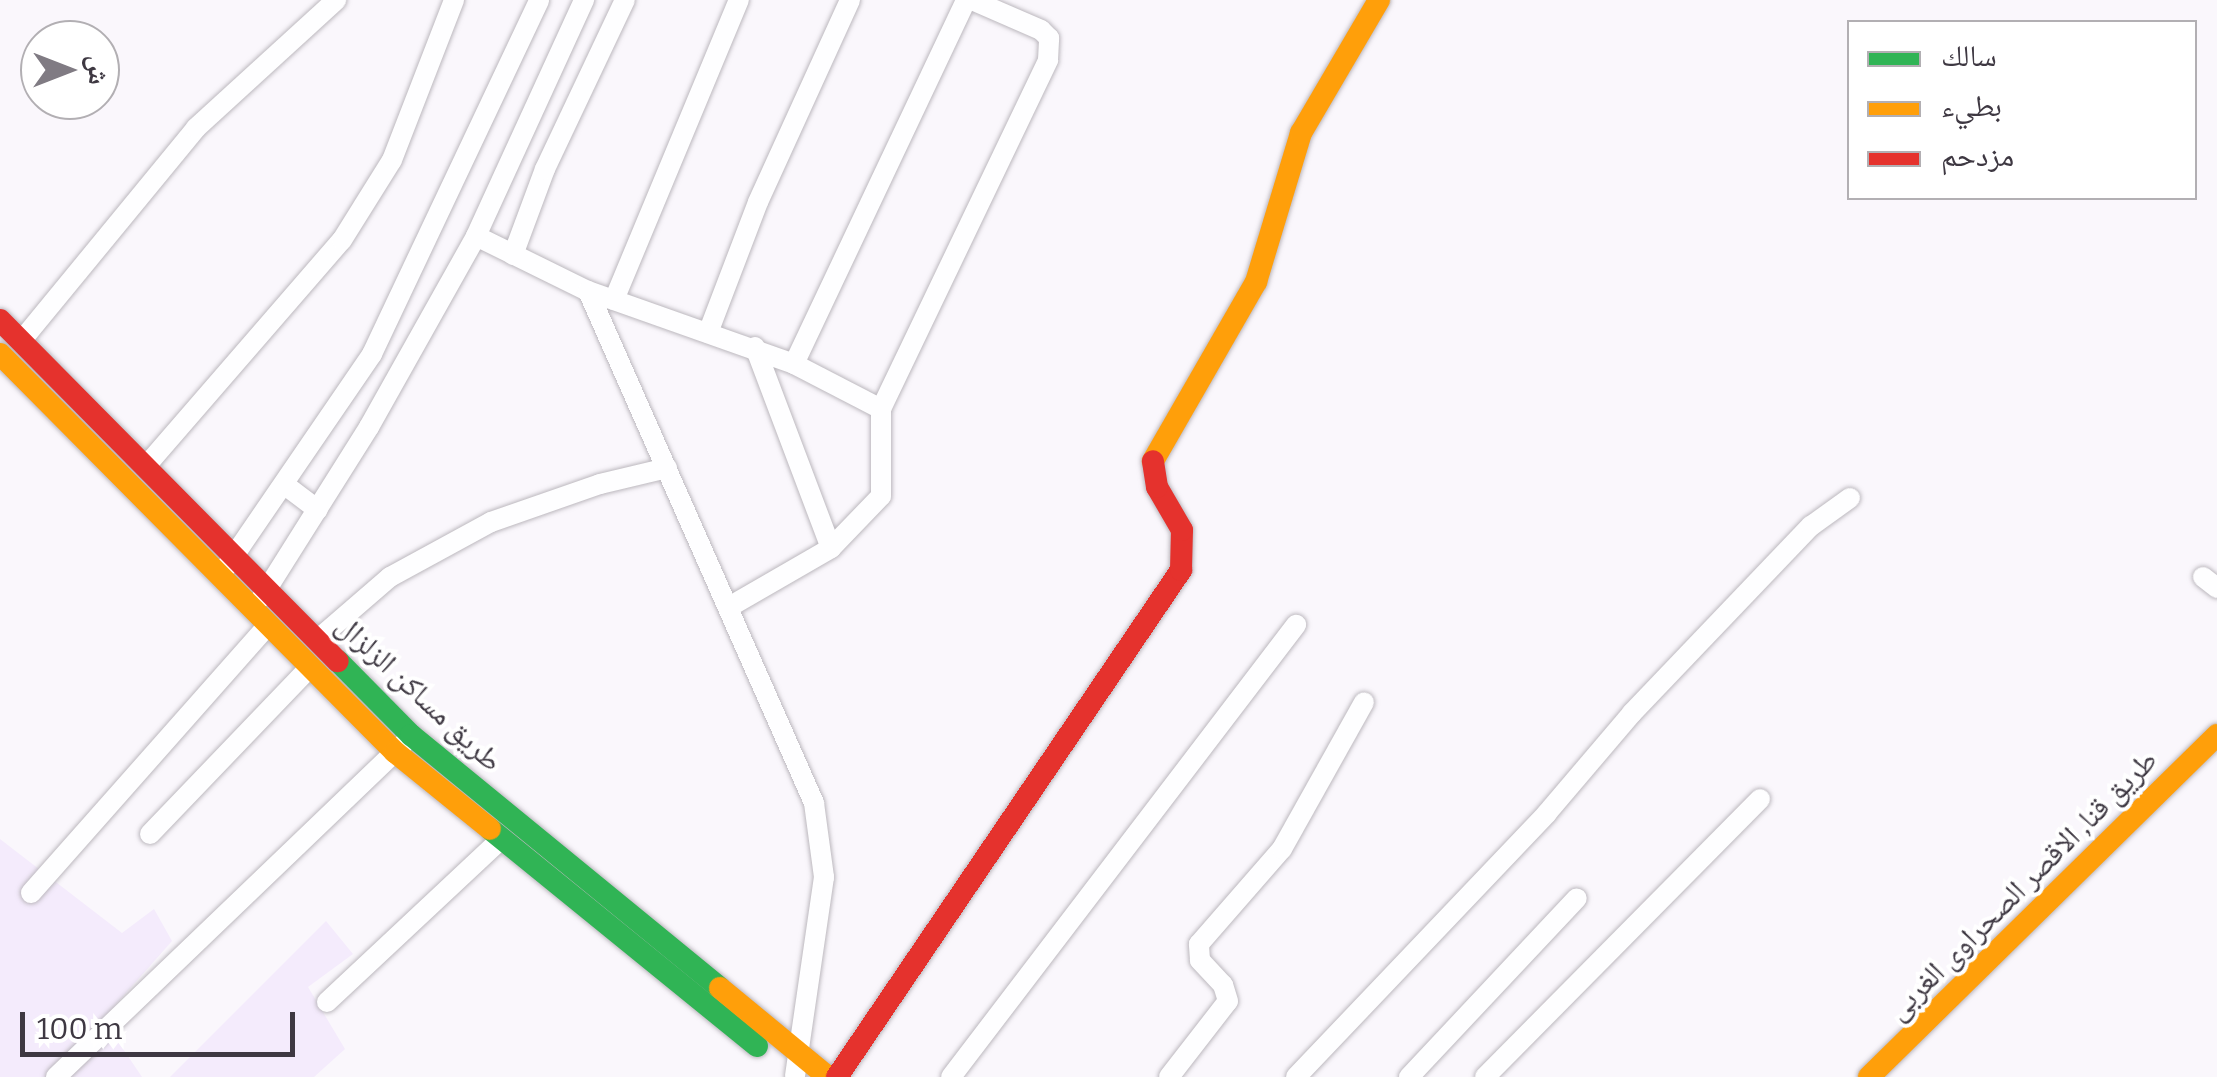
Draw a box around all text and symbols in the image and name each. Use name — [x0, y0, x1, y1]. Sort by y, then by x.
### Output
north arrow — [20, 20, 120, 120]
legend — [1847, 20, 2197, 200]
text: سالك — [1941, 38, 1997, 74]
text: ش — [82, 55, 115, 85]
text: بطيء — [1941, 88, 2002, 124]
text: مزدحم — [1941, 138, 2014, 174]
street label: طريق مساكن الزلزال — [329, 607, 509, 779]
street label: طريق قنا, الاقصر الصحراوى الغربى — [1879, 742, 2165, 1028]
scale bar — [25, 992, 300, 1054]
text: 100 m — [37, 1011, 122, 1047]

